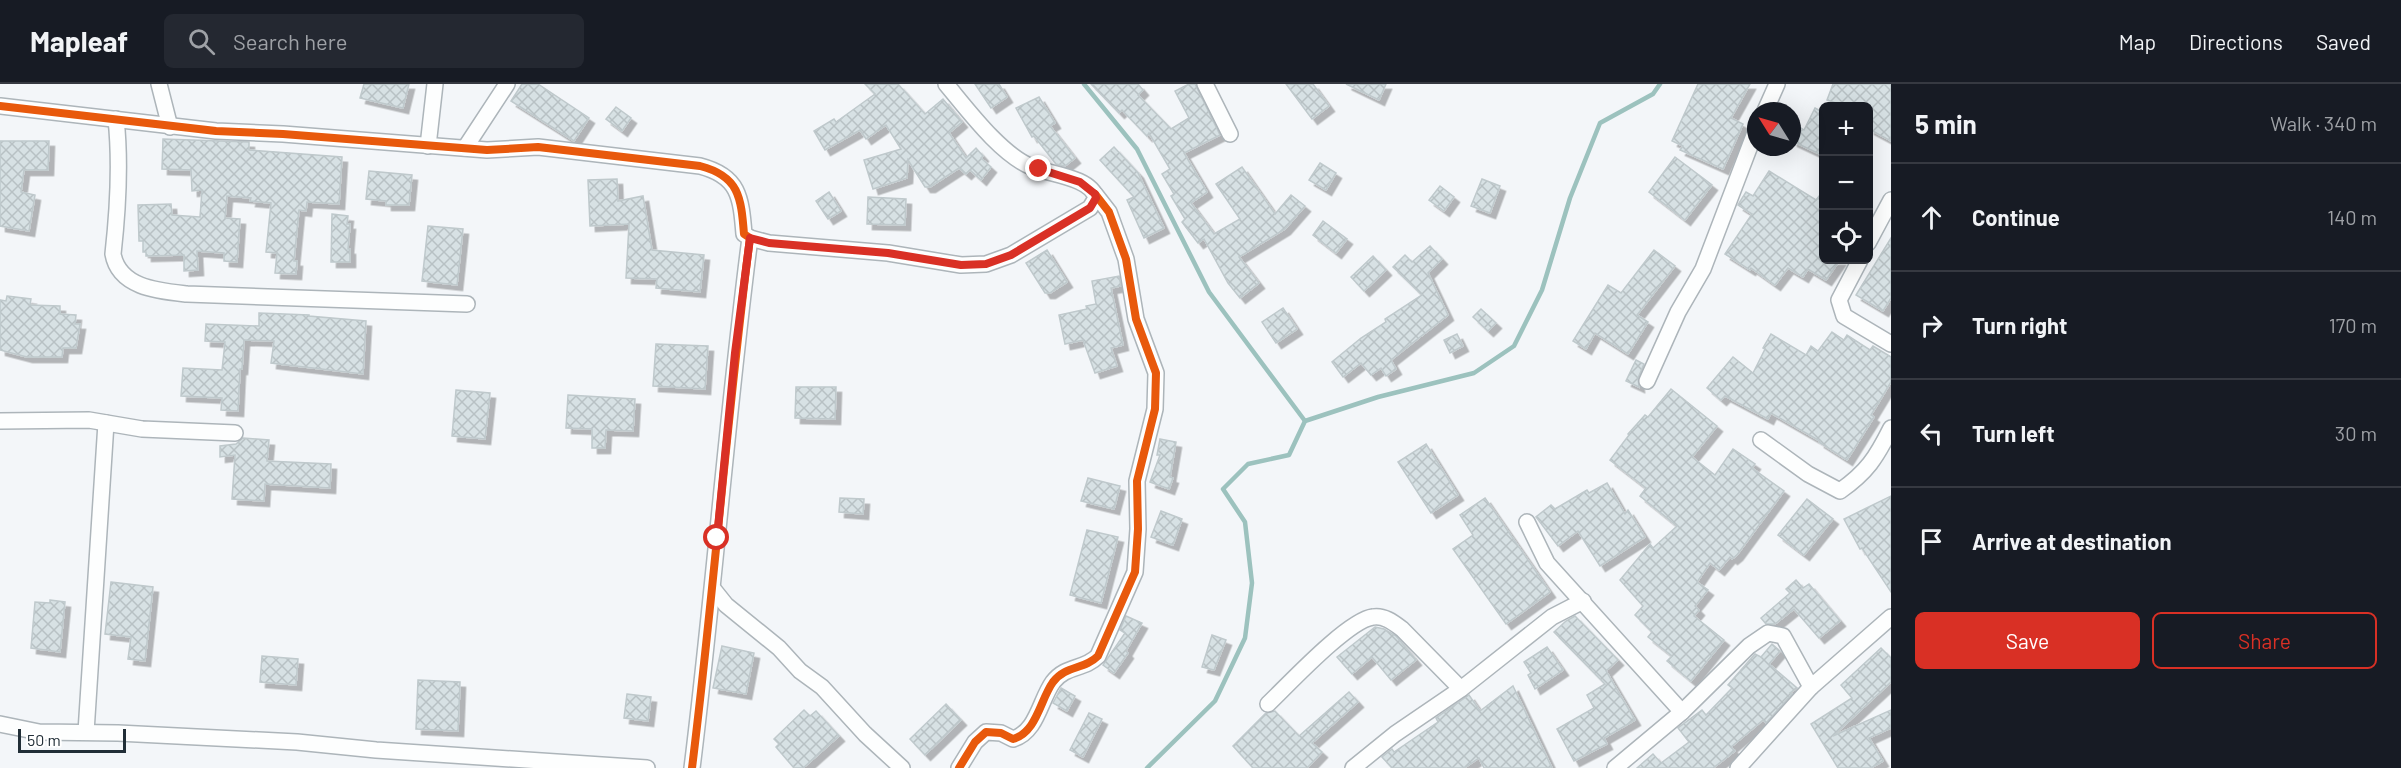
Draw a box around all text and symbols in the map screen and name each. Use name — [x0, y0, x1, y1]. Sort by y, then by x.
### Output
search box — [164, 14, 584, 68]
text: Mapleaf — [30, 24, 128, 58]
icon: search — [185, 25, 218, 58]
text: Search here — [233, 28, 347, 54]
text: Map — [2119, 29, 2156, 54]
text: Directions — [2189, 29, 2283, 54]
text: Saved — [2316, 29, 2371, 54]
north arrow — [1747, 102, 1801, 156]
map controls — [1819, 102, 1873, 264]
button: + — [1819, 102, 1873, 156]
text: 5 min — [1915, 108, 1977, 139]
text: Walk · 340 m — [2270, 111, 2377, 135]
route end — [1025, 155, 1051, 181]
button: − — [1819, 156, 1873, 210]
icon: ahead — [1915, 201, 1948, 234]
text: Continue — [1972, 204, 2060, 230]
text: 140 m — [2327, 205, 2377, 229]
button: locate — [1819, 210, 1873, 264]
icon: right — [1915, 309, 1948, 342]
text: Turn right — [1972, 312, 2067, 338]
text: 170 m — [2329, 313, 2377, 337]
icon: left — [1915, 417, 1948, 450]
text: Turn left — [1972, 420, 2055, 446]
text: 30 m — [2335, 421, 2377, 445]
route start — [703, 524, 729, 550]
icon: arrive — [1915, 525, 1948, 558]
text: Arrive at destination — [1972, 528, 2171, 554]
button: Save — [1915, 612, 2140, 669]
button: Share — [2152, 612, 2377, 669]
scale bar — [18, 726, 126, 754]
text: 50 m — [27, 730, 61, 749]

